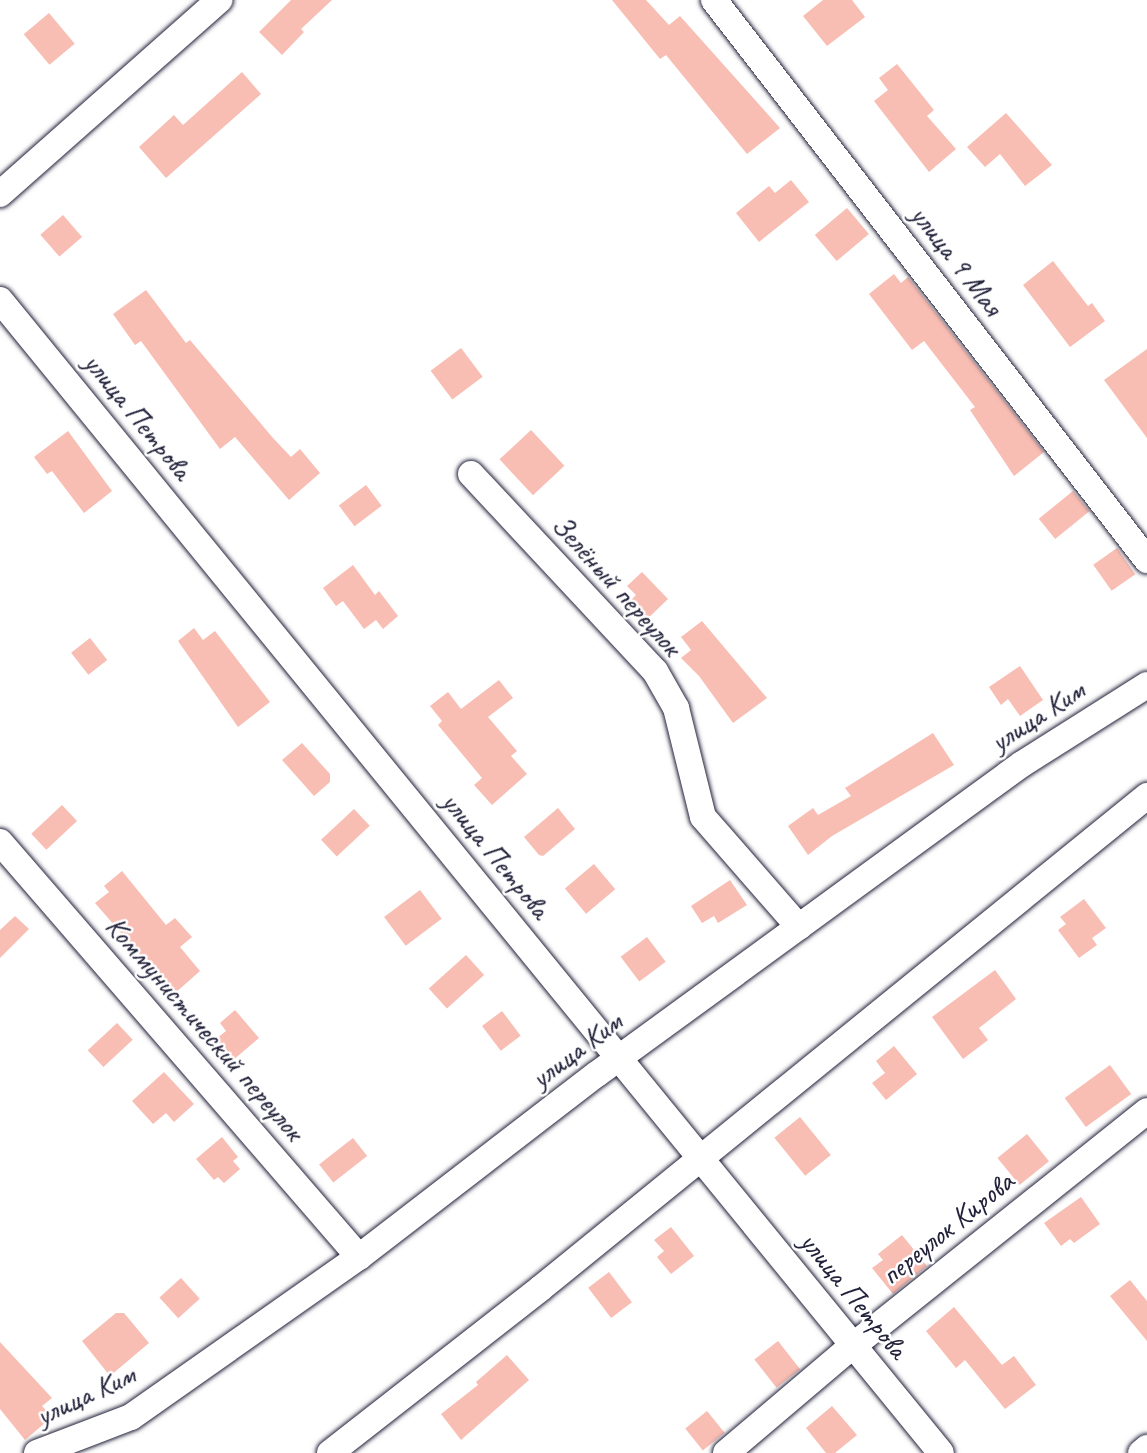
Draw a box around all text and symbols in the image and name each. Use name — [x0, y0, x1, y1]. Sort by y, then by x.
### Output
street label: улица 9 Мая — [903, 198, 1011, 322]
street label: улица Петрова — [76, 346, 200, 486]
street label: Зелёный переулок — [544, 507, 690, 663]
street label: улица Ким — [983, 672, 1091, 760]
street label: улица Петрова — [434, 785, 558, 925]
street label: Коммунистический переулок — [98, 909, 312, 1147]
street label: улица Ким — [523, 1004, 629, 1096]
street label: переулок Кирова — [874, 1164, 1020, 1292]
street label: улица Петрова — [792, 1225, 916, 1365]
street label: улица Ким — [30, 1357, 140, 1433]

